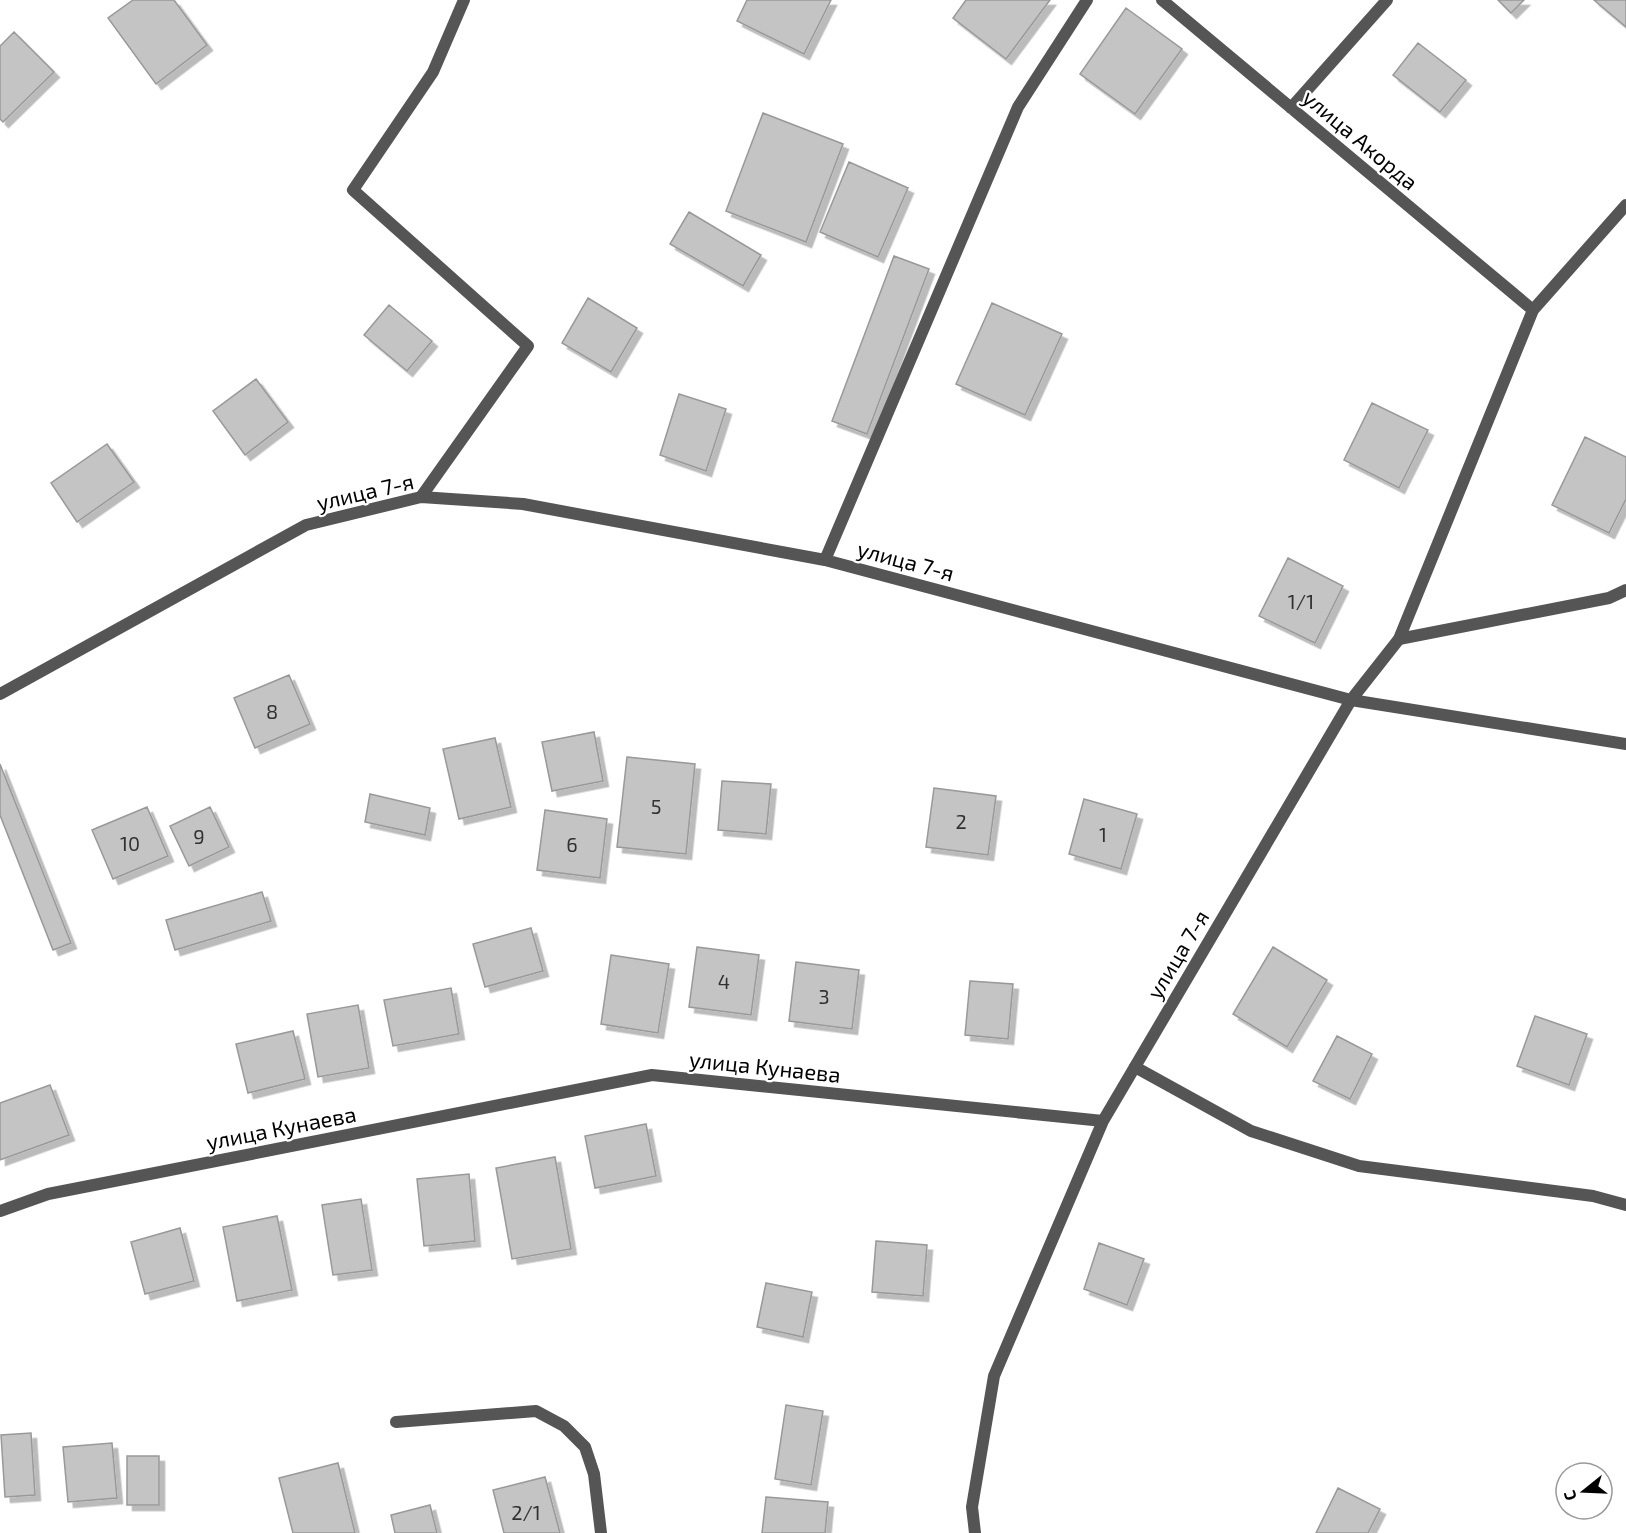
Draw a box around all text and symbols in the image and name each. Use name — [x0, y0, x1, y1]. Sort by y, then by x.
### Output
street label: улица Акорда — [1298, 83, 1424, 195]
street label: улица 7-я — [314, 467, 416, 516]
street label: улица 7-я — [855, 535, 957, 586]
house number: 1/1 — [1288, 589, 1314, 613]
house number: 8 — [266, 699, 278, 723]
house number: 5 — [651, 794, 661, 818]
house number: 2 — [955, 809, 967, 833]
house number: 1 — [1099, 822, 1107, 846]
house number: 9 — [193, 824, 205, 848]
house number: 10 — [120, 831, 140, 855]
house number: 6 — [566, 832, 578, 856]
street label: улица 7-я — [1140, 905, 1214, 1004]
house number: 4 — [718, 969, 730, 993]
house number: 3 — [818, 984, 830, 1008]
street label: улица Кунаева — [688, 1045, 842, 1088]
street label: улица Кунаева — [204, 1100, 358, 1155]
north arrow — [1554, 1461, 1614, 1521]
text: С — [1559, 1488, 1580, 1503]
house number: 2/1 — [511, 1500, 541, 1524]

